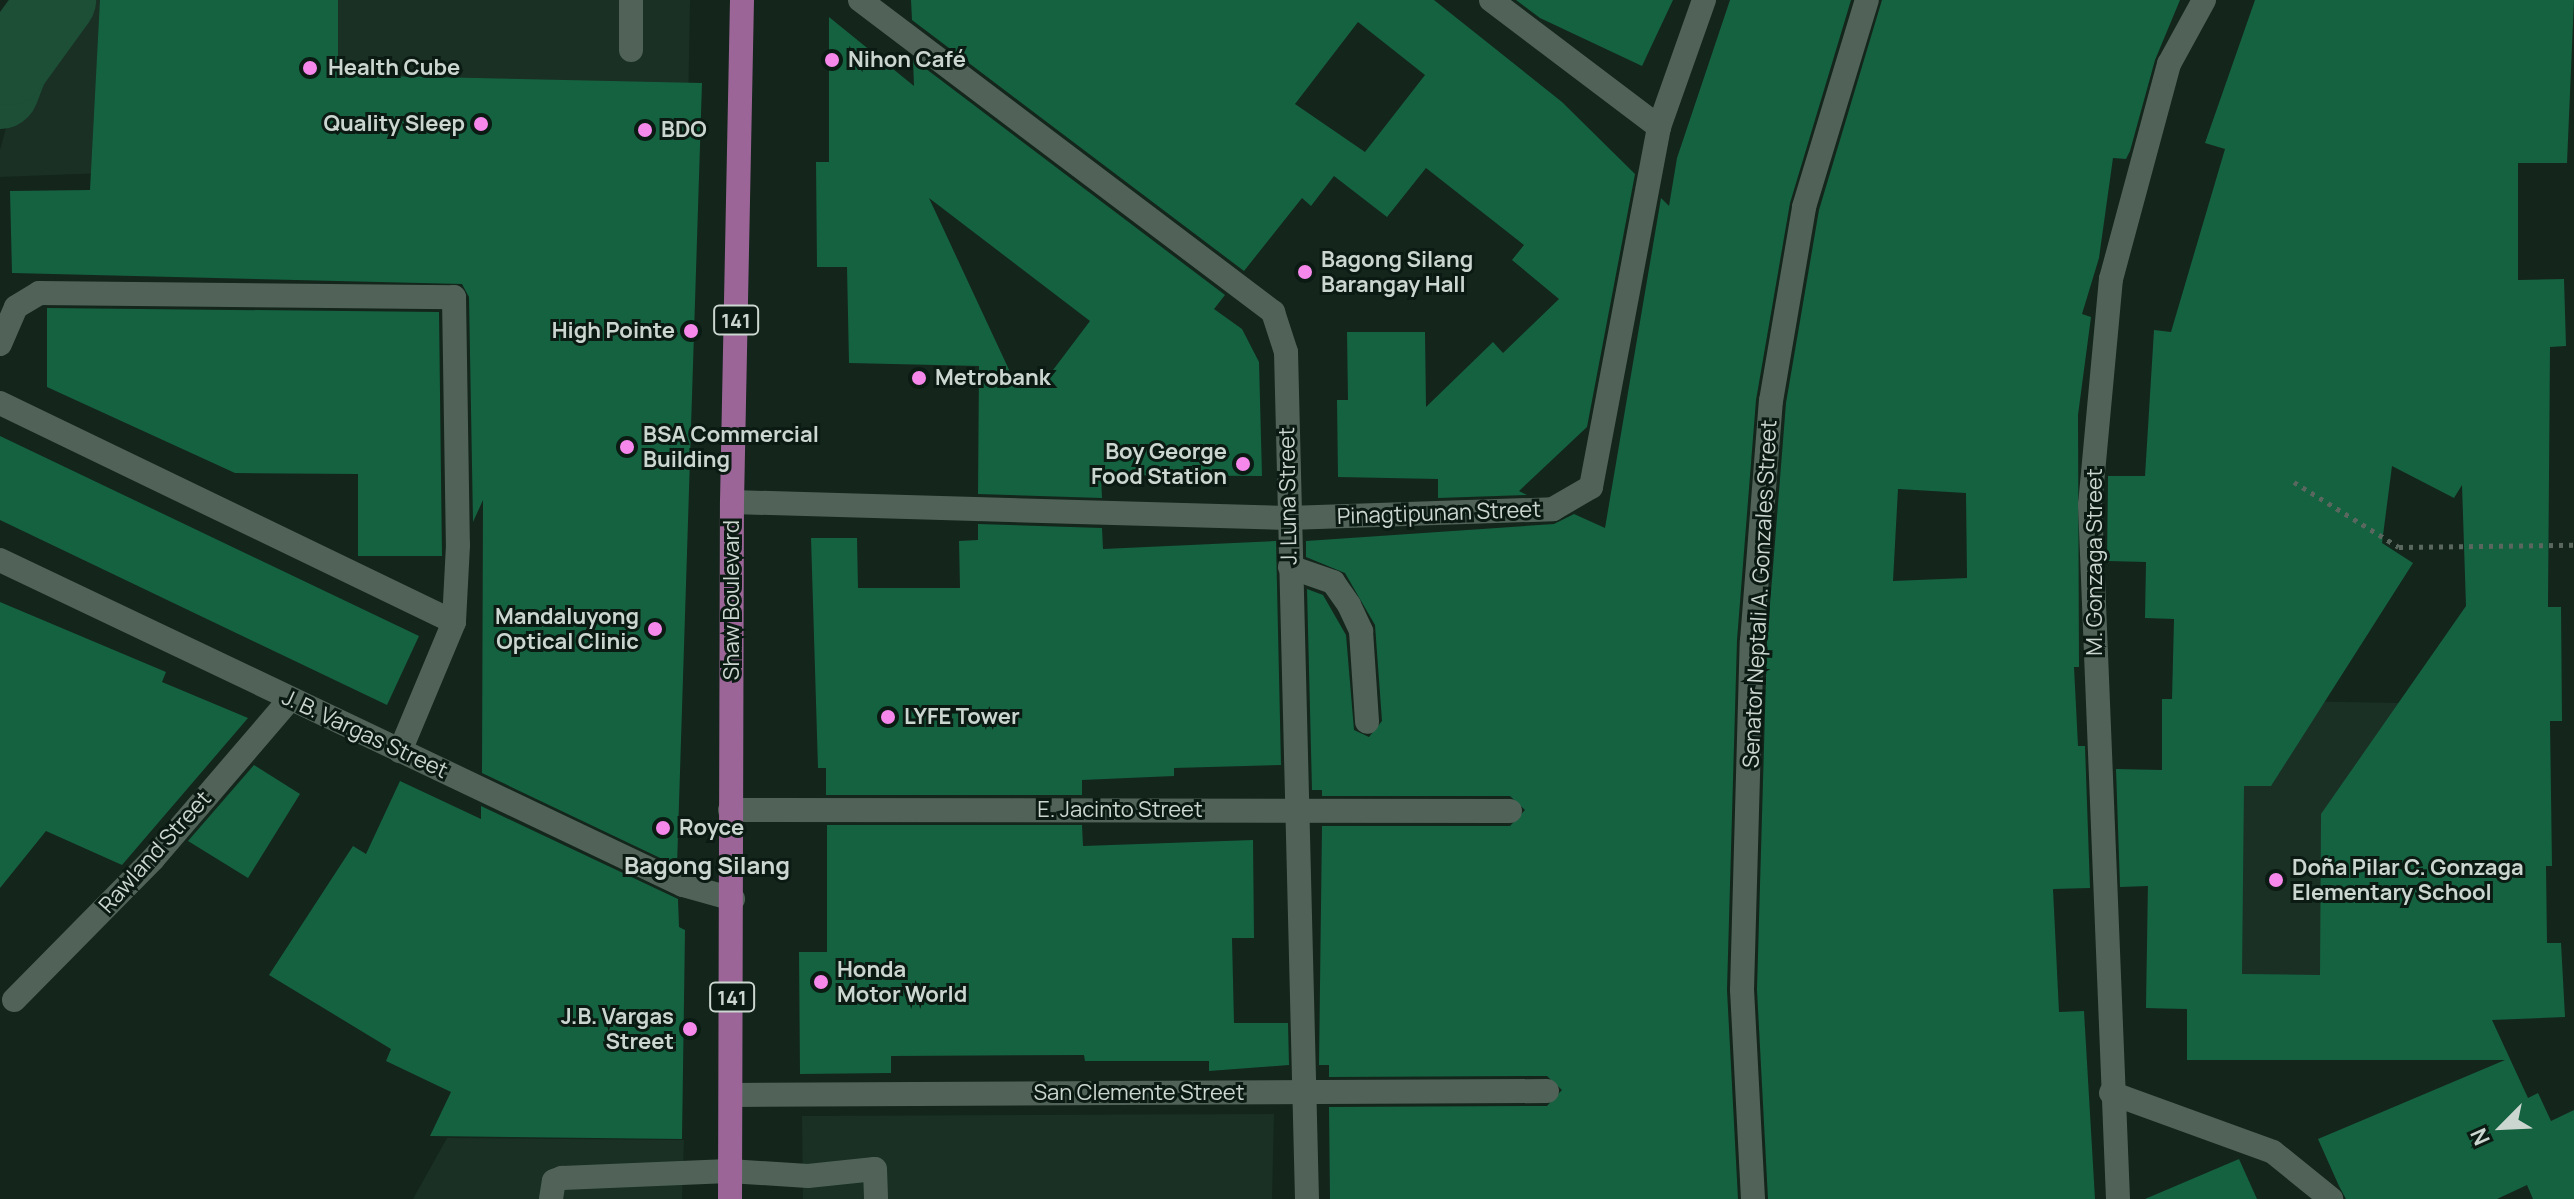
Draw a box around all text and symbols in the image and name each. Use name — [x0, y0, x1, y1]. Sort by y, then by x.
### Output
place label: Nihon Café — [848, 47, 966, 73]
marker: Nihon Café — [823, 51, 841, 69]
place label: Health Cube — [328, 55, 460, 81]
marker: Health Cube — [299, 57, 321, 79]
place label: Quality Sleep — [323, 111, 465, 137]
marker: Quality Sleep — [472, 115, 490, 133]
place label: BDO — [661, 117, 707, 143]
marker: BDO — [636, 121, 654, 139]
place label: Bagong Silang Barangay Hall — [1321, 246, 1473, 298]
marker: Bagong Silang Barangay Hall — [1296, 263, 1314, 281]
road number: 141 — [712, 304, 760, 336]
place label: High Pointe — [552, 318, 675, 344]
marker: High Pointe — [682, 322, 700, 340]
place label: Metrobank — [935, 365, 1051, 391]
marker: Metrobank — [910, 369, 928, 387]
street label: Senator Neptali A. Gonzales Street — [1738, 419, 1782, 769]
place label: BSA Commercial Building — [643, 421, 819, 472]
street label: J. Luna Street — [1274, 427, 1302, 565]
marker: BSA Commercial Building — [618, 438, 636, 456]
place label: Boy George Food Station — [1091, 438, 1227, 490]
marker: Boy George Food Station — [1234, 455, 1252, 473]
street label: M. Gonzaga Street — [2082, 468, 2108, 656]
street label: Pinagtipunan Street — [1337, 496, 1541, 530]
street label: Shaw Boulevard — [719, 520, 745, 680]
place label: Mandaluyong Optical Clinic — [495, 603, 639, 654]
marker: Mandaluyong Optical Clinic — [646, 620, 664, 638]
street label: J. B. Vargas Street — [278, 684, 452, 784]
place label: LYFE Tower — [904, 704, 1020, 730]
marker: LYFE Tower — [879, 708, 897, 726]
street label: Rawland Street — [93, 786, 217, 918]
street label: E. Jacinto Street — [1037, 797, 1203, 823]
place label: Royce — [679, 815, 744, 841]
marker: Royce — [654, 819, 672, 837]
district label: Bagong Silang — [624, 851, 790, 879]
place label: Doña Pilar C. Gonzaga Elementary School — [2292, 854, 2524, 906]
marker: Doña Pilar C. Gonzaga Elementary School — [2267, 871, 2285, 889]
place label: Honda Motor World — [837, 956, 967, 1008]
marker: Honda Motor World — [812, 973, 830, 991]
road number: 141 — [708, 981, 756, 1013]
place label: J.B. Vargas Street — [561, 1003, 674, 1054]
marker: J.B. Vargas Street — [681, 1020, 699, 1038]
street label: San Clemente Street — [1033, 1080, 1245, 1106]
north arrow — [2462, 1087, 2542, 1167]
text: N — [2463, 1123, 2497, 1150]

